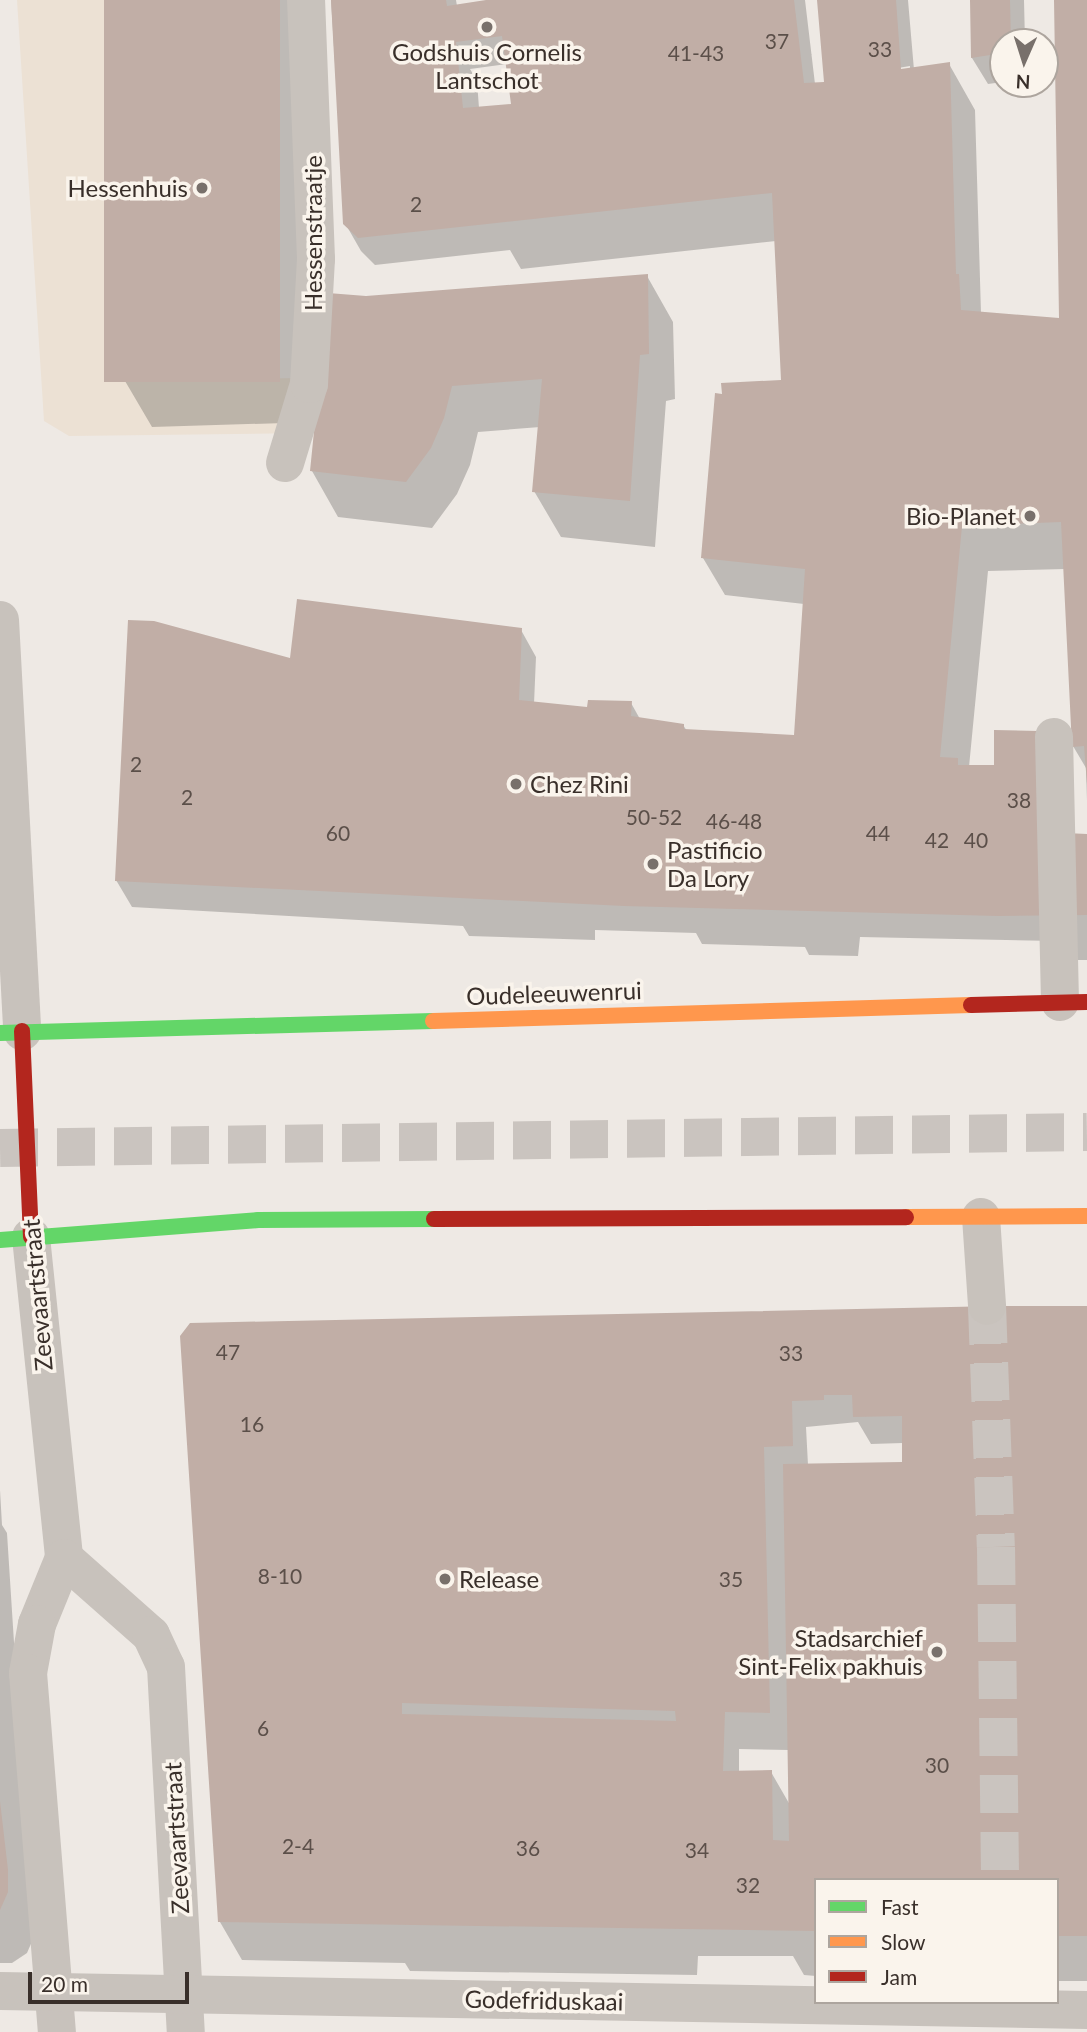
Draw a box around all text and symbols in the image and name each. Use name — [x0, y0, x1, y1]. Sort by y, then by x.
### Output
marker: Godshuis Cornelis Lantschot — [479, 19, 495, 35]
house number: 37 — [765, 28, 789, 54]
north arrow — [989, 28, 1059, 98]
house number: 33 — [868, 36, 892, 62]
place label: Godshuis Cornelis Lantschot — [392, 38, 582, 94]
house number: 41-43 — [668, 40, 724, 66]
text: N — [1015, 71, 1031, 94]
street label: Hessenstraatje — [299, 155, 327, 311]
place label: Hessenhuis — [68, 174, 188, 202]
marker: Hessenhuis — [194, 180, 210, 196]
house number: 2 — [410, 191, 422, 217]
place label: Bio-Planet — [906, 502, 1016, 530]
marker: Bio-Planet — [1022, 508, 1038, 524]
house number: 2 — [130, 751, 142, 777]
place label: Chez Rini — [530, 770, 629, 798]
marker: Chez Rini — [508, 776, 524, 792]
house number: 2 — [181, 784, 193, 810]
house number: 38 — [1007, 787, 1031, 813]
house number: 50-52 — [626, 804, 682, 830]
house number: 46-48 — [706, 808, 762, 834]
house number: 60 — [326, 820, 350, 846]
house number: 44 — [866, 820, 890, 846]
house number: 42 — [925, 827, 949, 853]
house number: 40 — [964, 827, 988, 853]
place label: Pastificio Da Lory — [667, 836, 763, 892]
marker: Pastificio Da Lory — [645, 856, 661, 872]
street label: Oudeleeuwenrui — [466, 976, 642, 1010]
street label: Zeevaartstraat — [16, 1218, 58, 1372]
house number: 47 — [216, 1339, 240, 1365]
house number: 33 — [779, 1340, 803, 1366]
house number: 16 — [240, 1411, 264, 1437]
house number: 8-10 — [258, 1563, 302, 1589]
place label: Release — [459, 1565, 539, 1593]
house number: 35 — [719, 1566, 743, 1592]
marker: Release — [437, 1571, 453, 1587]
place label: Stadsarchief Sint-Felix pakhuis — [738, 1624, 923, 1680]
marker: Stadsarchief Sint-Felix pakhuis — [929, 1644, 945, 1660]
house number: 6 — [257, 1715, 269, 1741]
house number: 30 — [925, 1752, 949, 1778]
street label: Zeevaartstraat — [158, 1761, 194, 1915]
house number: 2-4 — [282, 1833, 314, 1859]
house number: 36 — [516, 1835, 540, 1861]
house number: 34 — [685, 1837, 709, 1863]
house number: 32 — [736, 1872, 760, 1898]
legend — [814, 1878, 1059, 2004]
text: Fast — [881, 1894, 918, 1919]
text: Slow — [881, 1929, 925, 1954]
scale bar — [32, 1958, 192, 2002]
text: Jam — [881, 1964, 917, 1989]
text: 20 m — [41, 1971, 88, 1996]
street label: Godefriduskaai — [464, 1984, 624, 2016]

